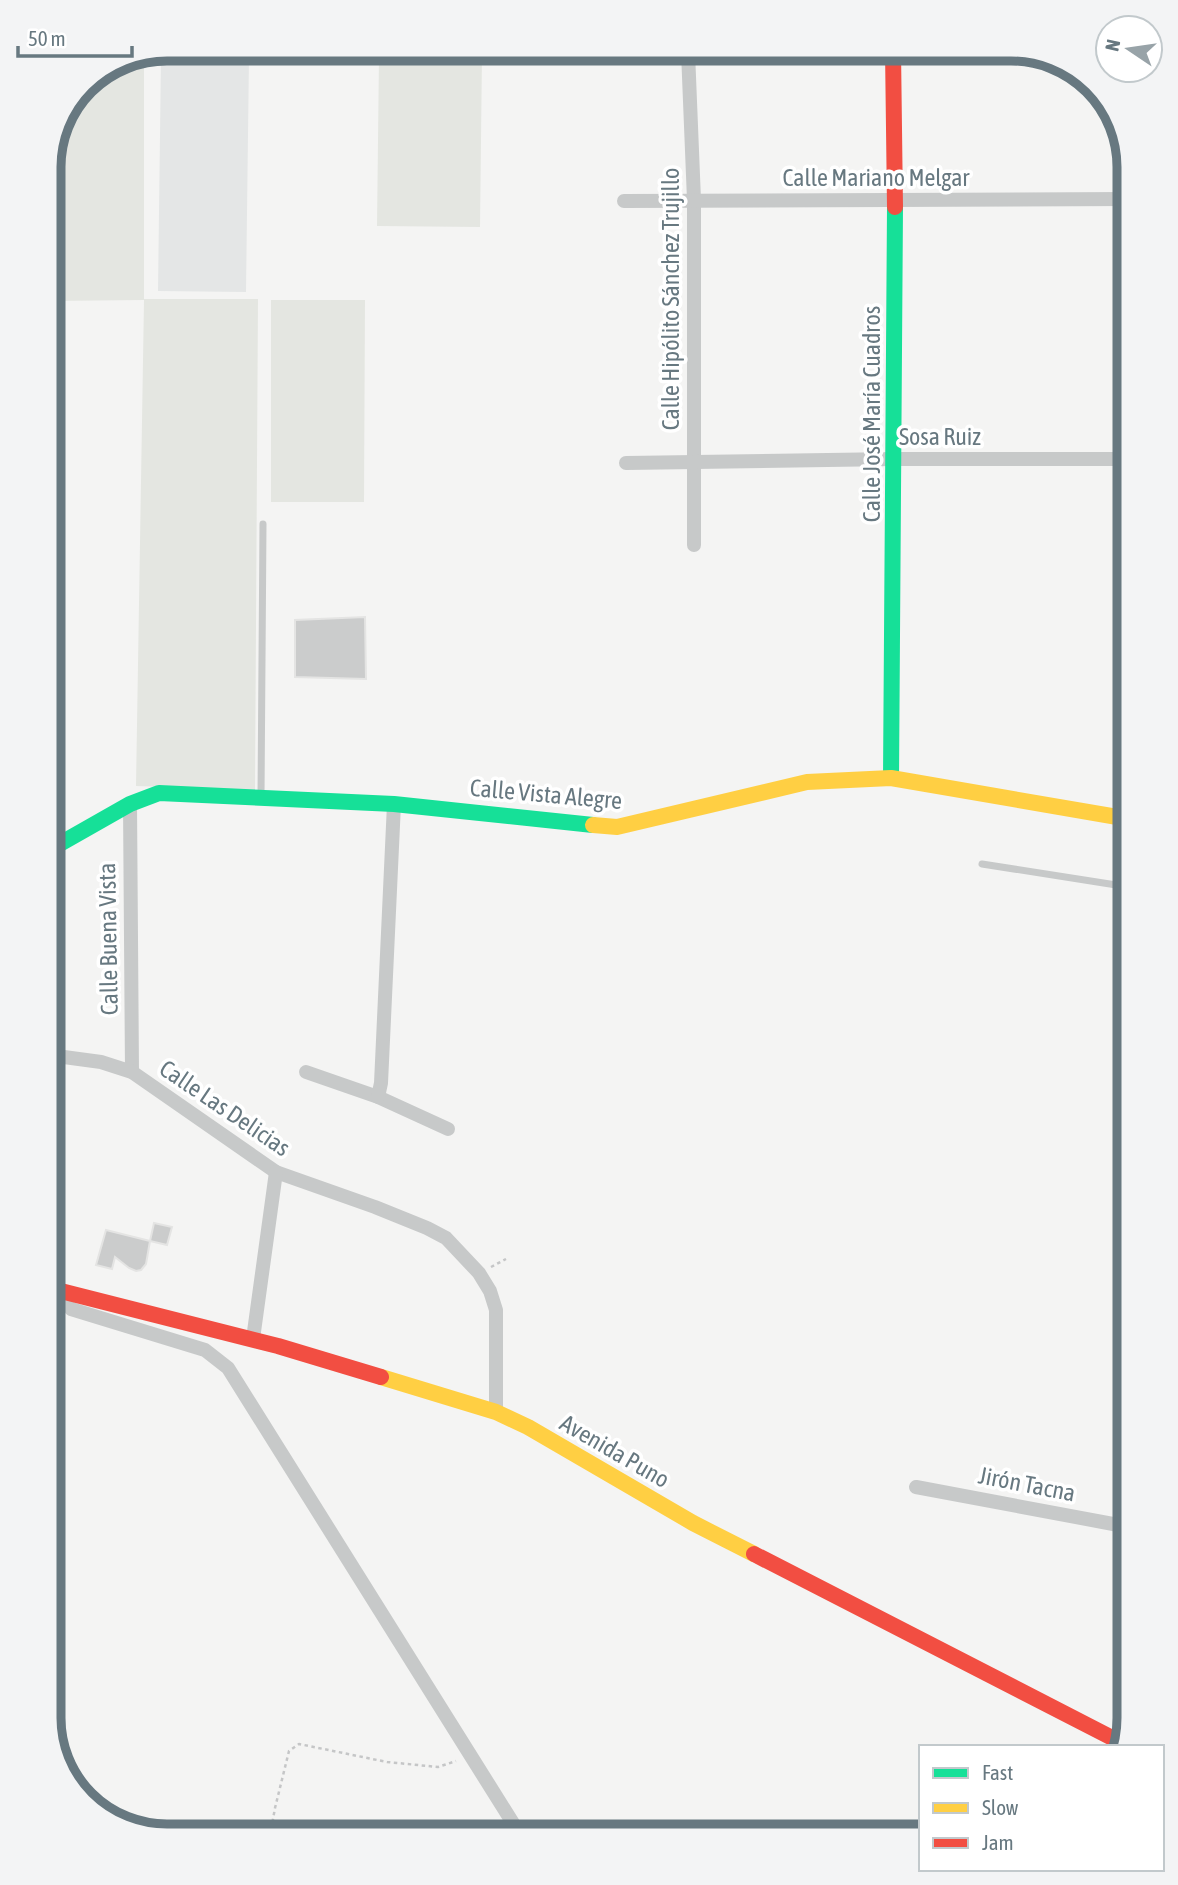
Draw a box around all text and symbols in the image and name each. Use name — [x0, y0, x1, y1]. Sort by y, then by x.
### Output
scale bar — [18, 14, 131, 58]
north arrow — [1094, 14, 1164, 84]
text: 50 m — [28, 26, 66, 50]
text: N — [1100, 37, 1124, 53]
street label: Calle Mariano Melgar — [783, 164, 970, 191]
street label: Calle Hipólito Sánchez Trujillo — [657, 168, 684, 430]
street label: Calle José María Cuadros — [858, 306, 885, 522]
street label: Sosa Ruiz — [899, 423, 981, 450]
street label: Calle Vista Alegre — [469, 774, 623, 814]
street label: Calle Buena Vista — [93, 863, 123, 1015]
street label: Calle Las Delicias — [155, 1055, 295, 1161]
street label: Avenida Puno — [556, 1409, 674, 1493]
street label: Jirón Tacna — [976, 1461, 1078, 1507]
legend — [919, 1745, 1164, 1871]
text: Fast — [982, 1760, 1013, 1784]
text: Slow — [982, 1795, 1019, 1819]
text: Jam — [982, 1830, 1014, 1854]

